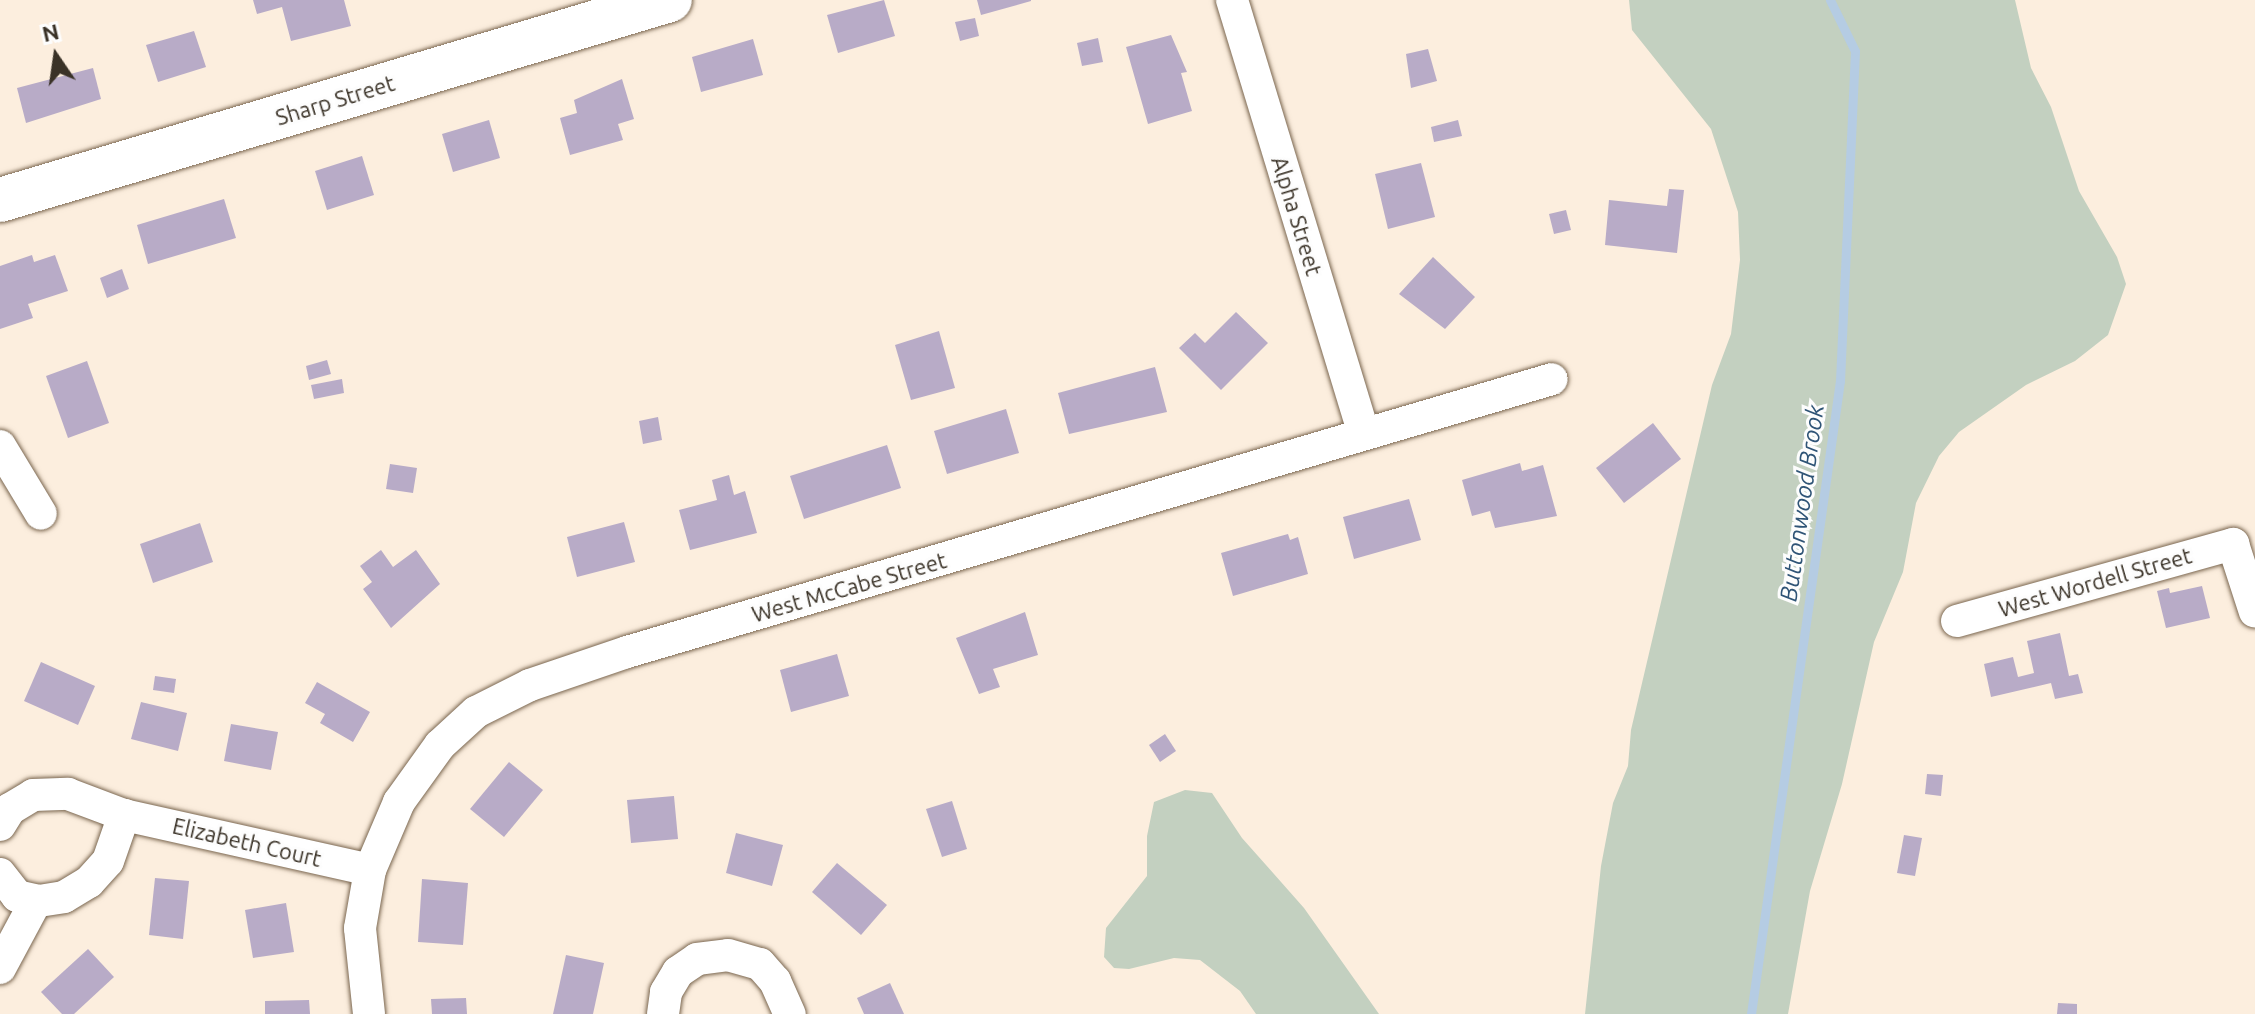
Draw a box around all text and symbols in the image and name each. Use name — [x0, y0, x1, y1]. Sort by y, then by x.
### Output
north arrow — [16, 16, 96, 96]
text: N — [40, 18, 61, 46]
street label: Sharp Street — [272, 69, 398, 131]
street label: Alpha Street — [1266, 153, 1328, 279]
water label: Buttonwood Brook — [1774, 403, 1830, 603]
street label: West Wordell Street — [1995, 542, 2195, 622]
street label: West McCabe Street — [749, 547, 949, 627]
street label: Elizabeth Court — [170, 812, 324, 872]

